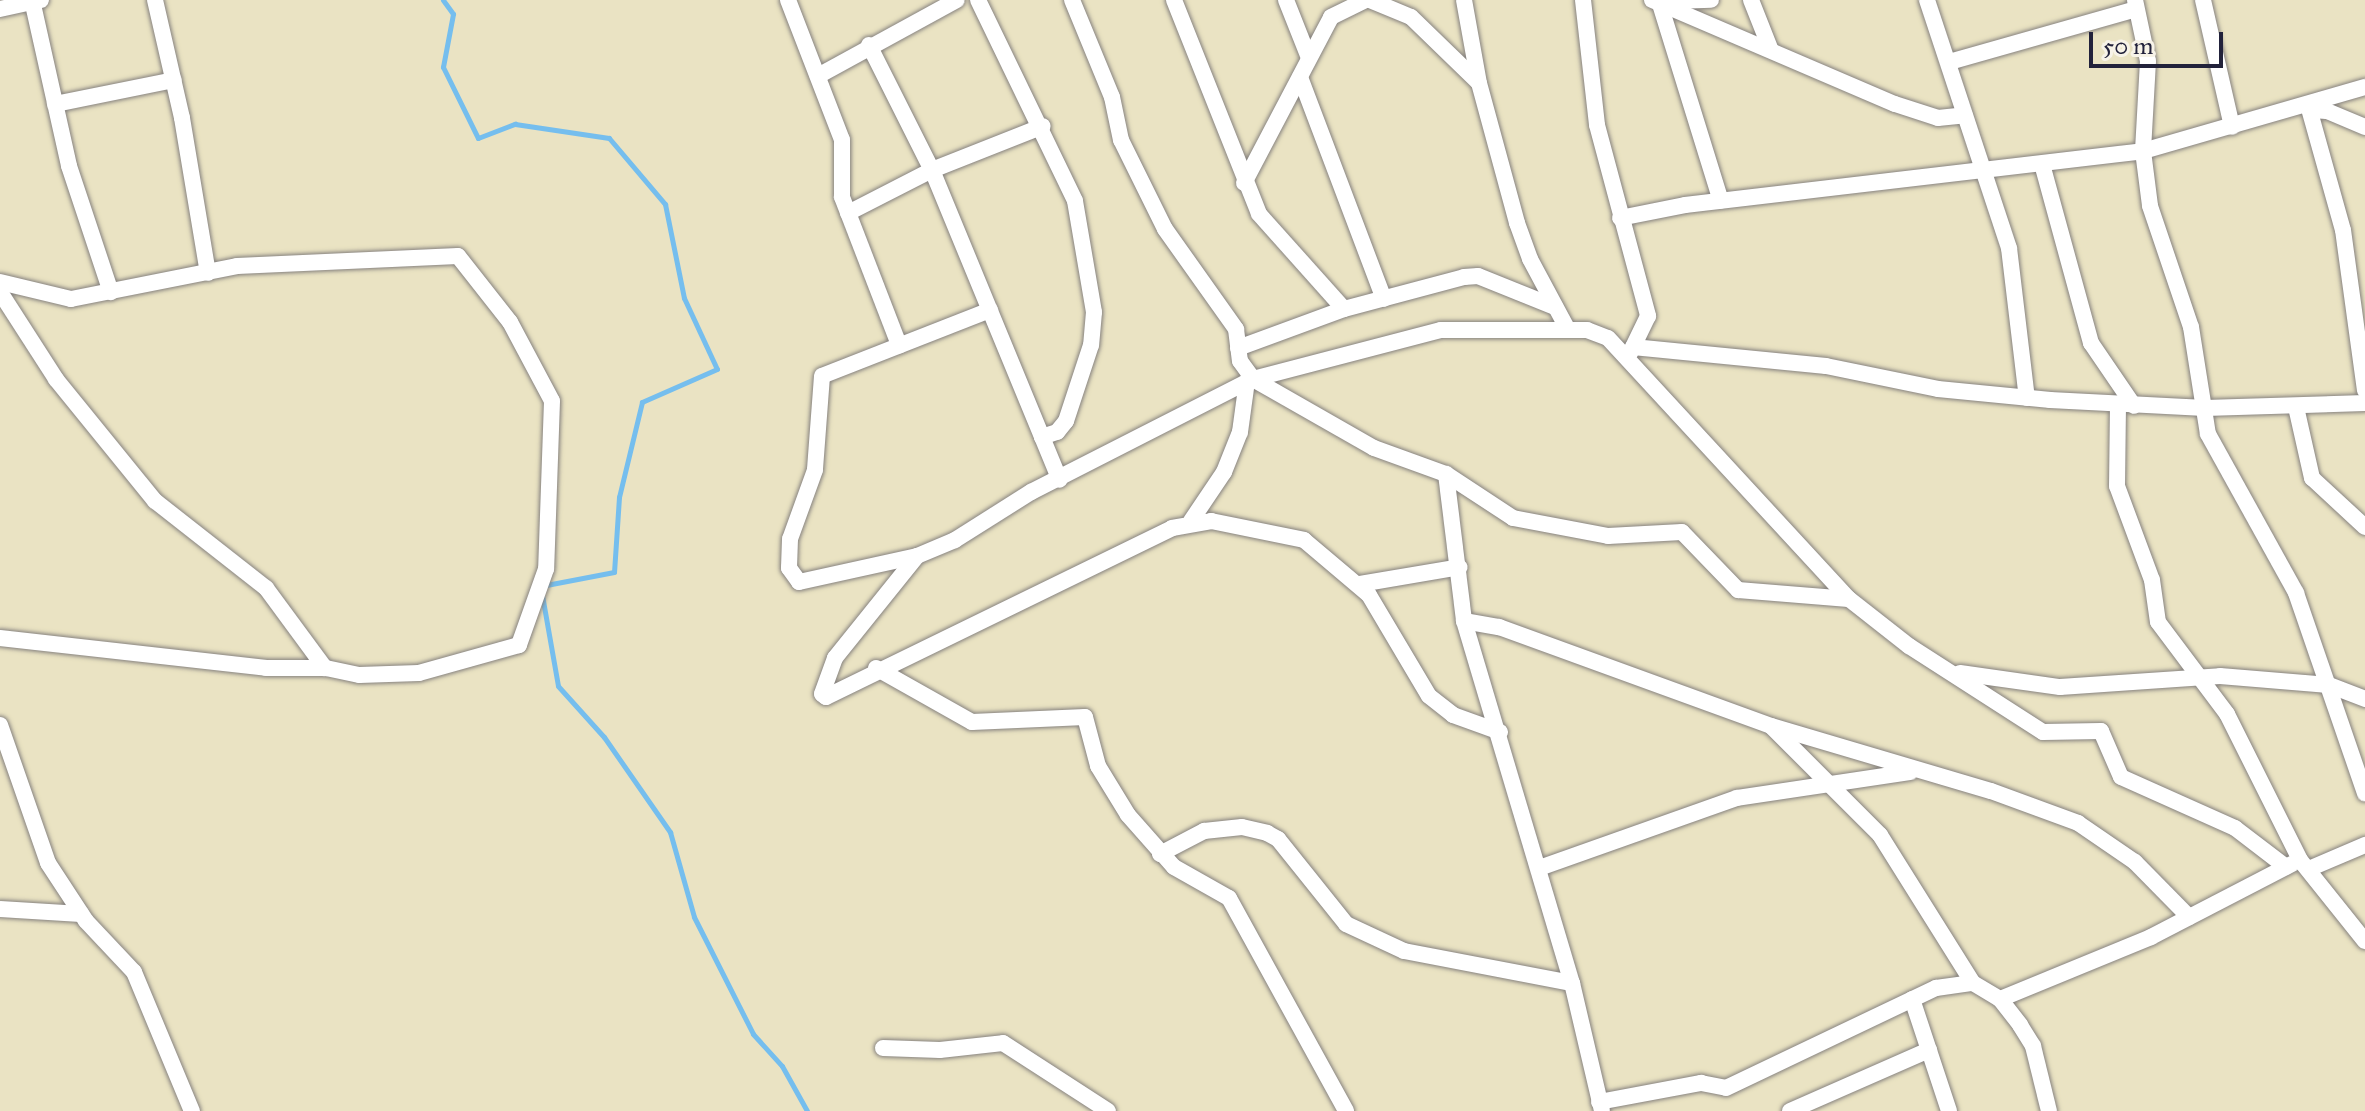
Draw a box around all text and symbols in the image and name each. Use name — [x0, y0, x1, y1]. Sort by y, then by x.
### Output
scale bar — [2093, 16, 2227, 66]
text: 50 m — [2103, 31, 2153, 61]

